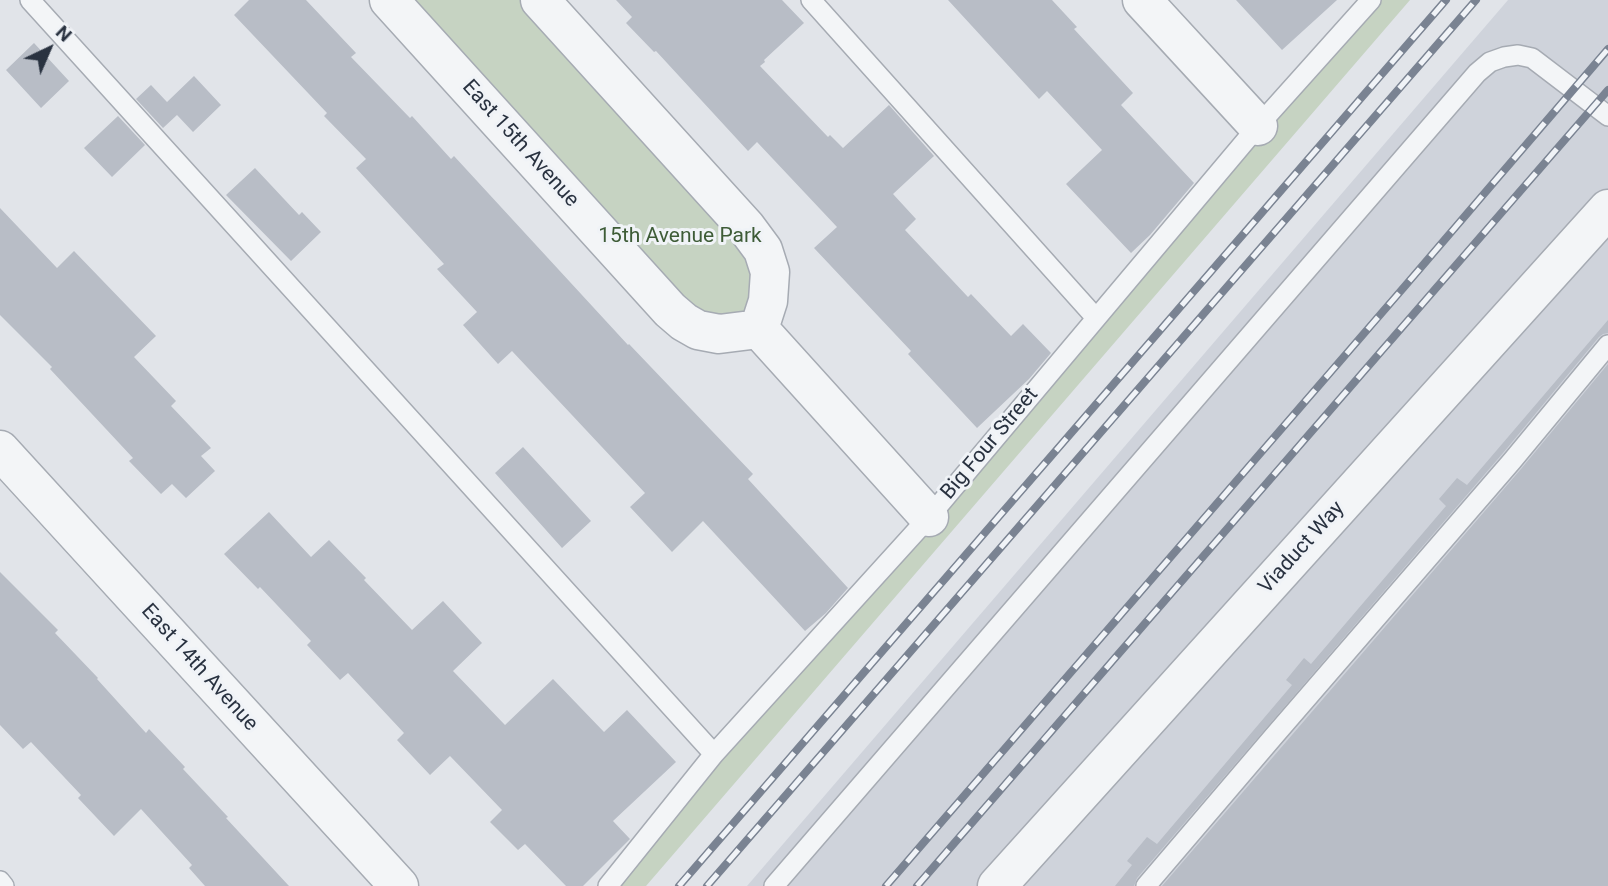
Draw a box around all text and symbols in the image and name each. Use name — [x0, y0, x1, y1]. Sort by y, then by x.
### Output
north arrow — [14, 14, 84, 84]
text: N — [51, 21, 77, 46]
street label: East 15th Avenue — [456, 75, 584, 213]
park label: 15th Avenue Park — [598, 224, 762, 250]
street label: Big Four Street — [936, 383, 1044, 505]
street label: Viaduct Way — [1254, 497, 1350, 599]
street label: East 14th Avenue — [135, 599, 263, 737]

